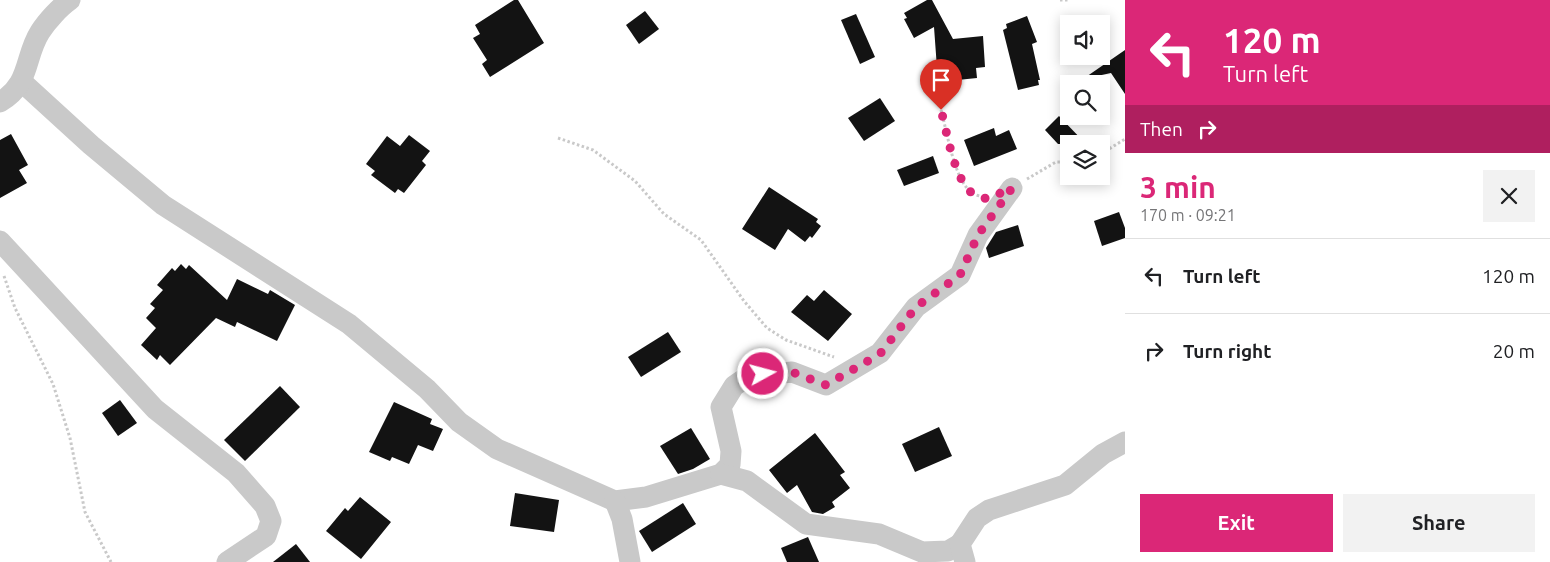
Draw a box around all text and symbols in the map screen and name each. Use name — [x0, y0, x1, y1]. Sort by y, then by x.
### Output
map controls — [1060, 15, 1110, 185]
button: sound — [1060, 15, 1110, 65]
icon: left — [1140, 20, 1205, 85]
text: 120 m — [1223, 20, 1321, 60]
pin — [920, 59, 962, 110]
text: Turn left — [1223, 61, 1308, 86]
icon: arrive — [927, 66, 955, 94]
button: search — [1060, 75, 1110, 125]
icon: right — [1193, 115, 1221, 143]
text: Then — [1140, 118, 1183, 140]
button: layers — [1060, 135, 1110, 185]
text: 3 min — [1140, 170, 1216, 204]
button: close — [1483, 170, 1535, 222]
text: 170 m · 09:21 — [1140, 206, 1236, 224]
icon: left — [1140, 262, 1168, 290]
text: Turn left — [1183, 265, 1261, 287]
text: 120 m — [1482, 265, 1535, 287]
icon: right — [1140, 337, 1168, 365]
text: Turn right — [1183, 340, 1271, 362]
text: 20 m — [1493, 340, 1535, 362]
position arrow — [736, 347, 788, 399]
button: Exit — [1140, 494, 1333, 552]
button: Share — [1343, 494, 1535, 552]

